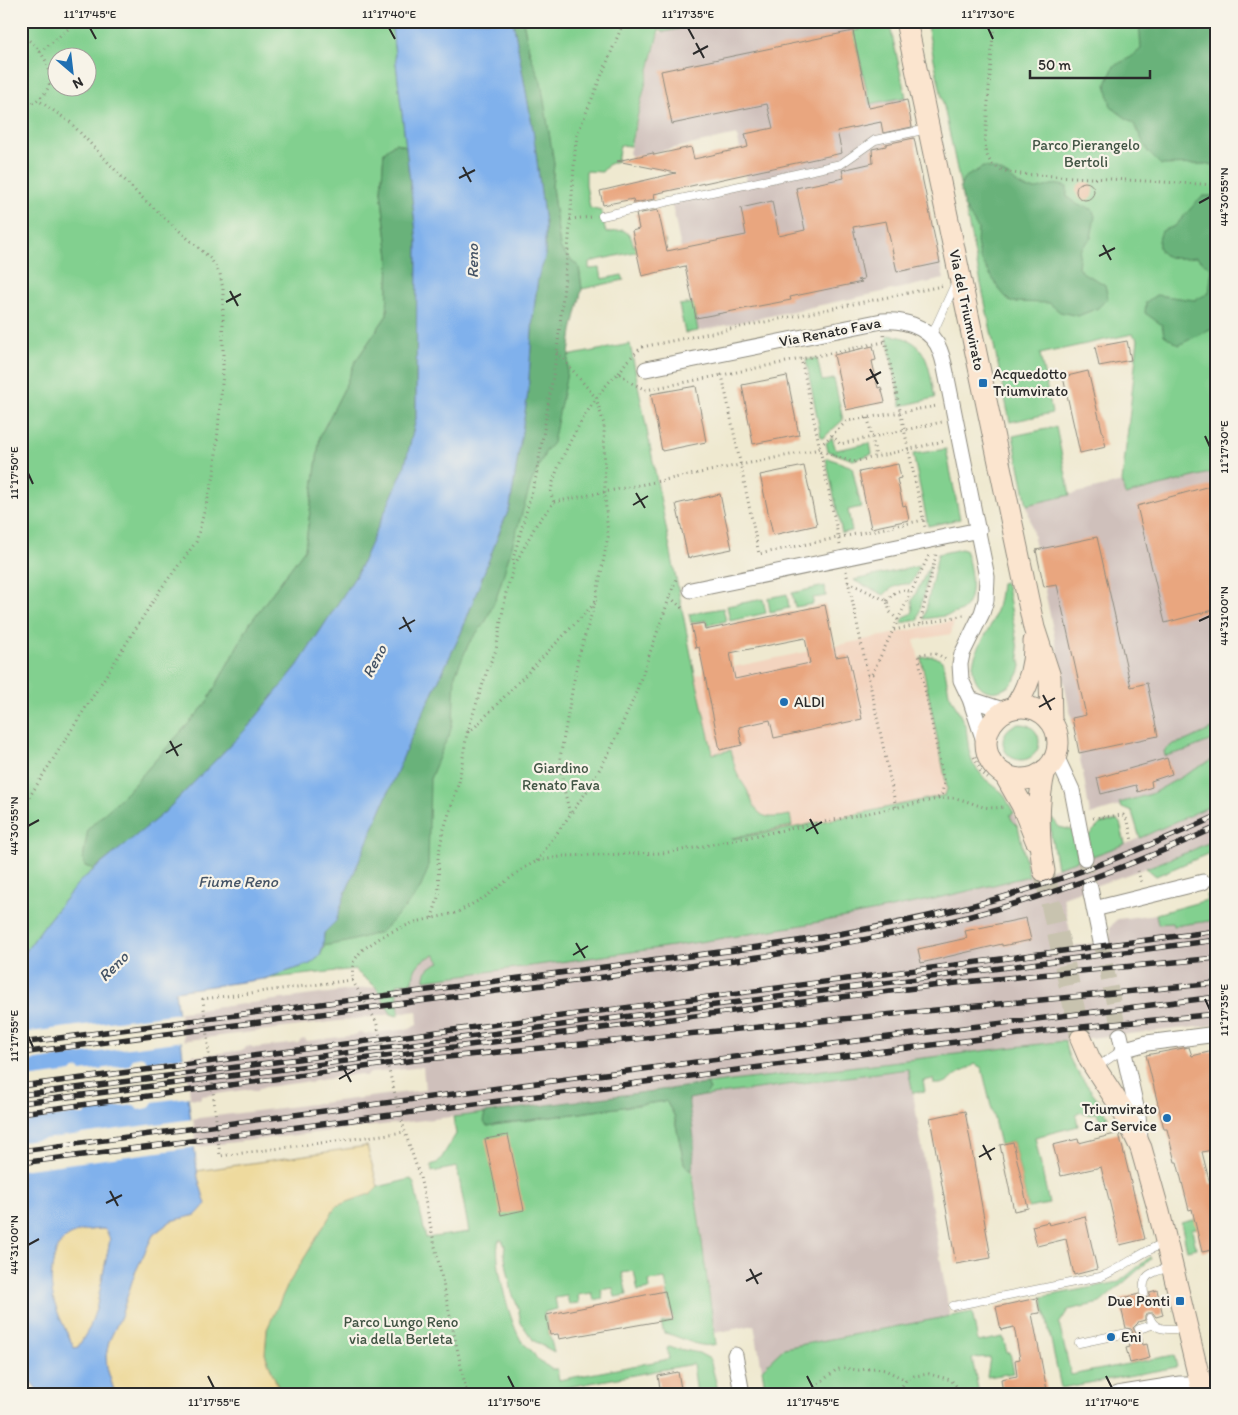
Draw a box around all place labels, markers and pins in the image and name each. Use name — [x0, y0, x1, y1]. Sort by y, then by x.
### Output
place label: Acquedotto Triumvirato — [993, 365, 1068, 400]
marker: Acquedotto Triumvirato — [977, 377, 989, 389]
place label: ALDI — [794, 693, 825, 711]
marker: ALDI — [778, 696, 790, 708]
place label: Triumvirato Car Service — [1082, 1100, 1157, 1135]
marker: Triumvirato Car Service — [1161, 1112, 1173, 1124]
place label: Due Ponti — [1107, 1292, 1170, 1310]
marker: Due Ponti — [1174, 1295, 1186, 1307]
place label: Eni — [1121, 1328, 1142, 1346]
marker: Eni — [1105, 1331, 1117, 1343]

